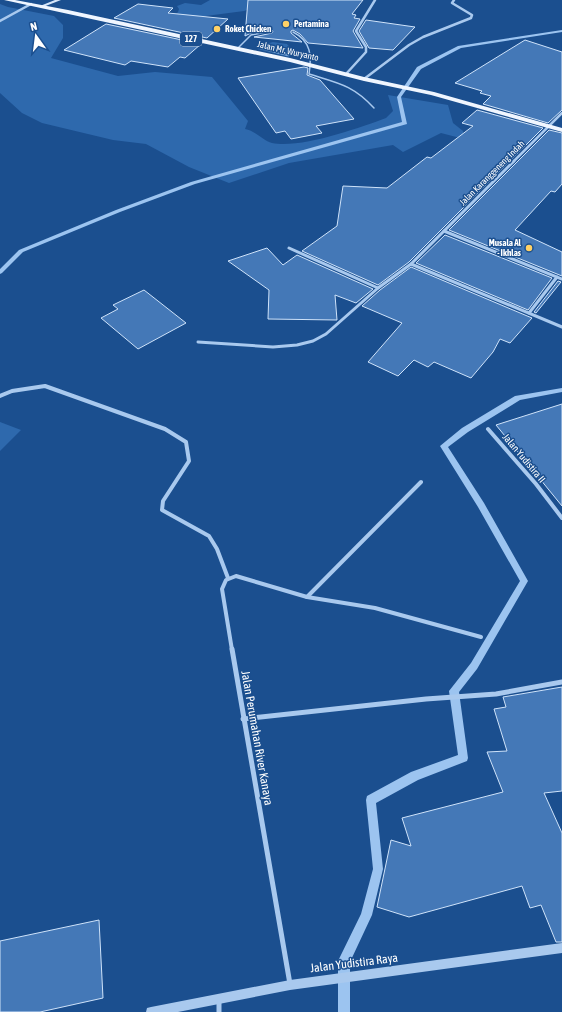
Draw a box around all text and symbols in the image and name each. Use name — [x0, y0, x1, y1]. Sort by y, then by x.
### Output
north arrow — [16, 16, 56, 56]
marker: Pertamina — [281, 19, 291, 29]
place label: Pertamina — [294, 19, 329, 29]
text: N — [29, 20, 38, 33]
marker: Roket Chicken — [212, 24, 222, 34]
place label: Roket Chicken — [225, 24, 272, 34]
road number: 127 — [180, 32, 202, 46]
street label: Jalan Mr. Wuryanto — [256, 39, 320, 63]
street label: Jalan Karanggeneng Indah — [458, 139, 526, 207]
place label: Musala Al - Ikhlas — [489, 238, 522, 258]
marker: Musala Al - Ikhlas — [524, 243, 534, 253]
street label: Jalan Yudistira II — [500, 431, 548, 485]
street label: Jalan Perumahan River Kanaya — [238, 670, 276, 806]
street label: Jalan Yudistira Raya — [309, 951, 399, 975]

